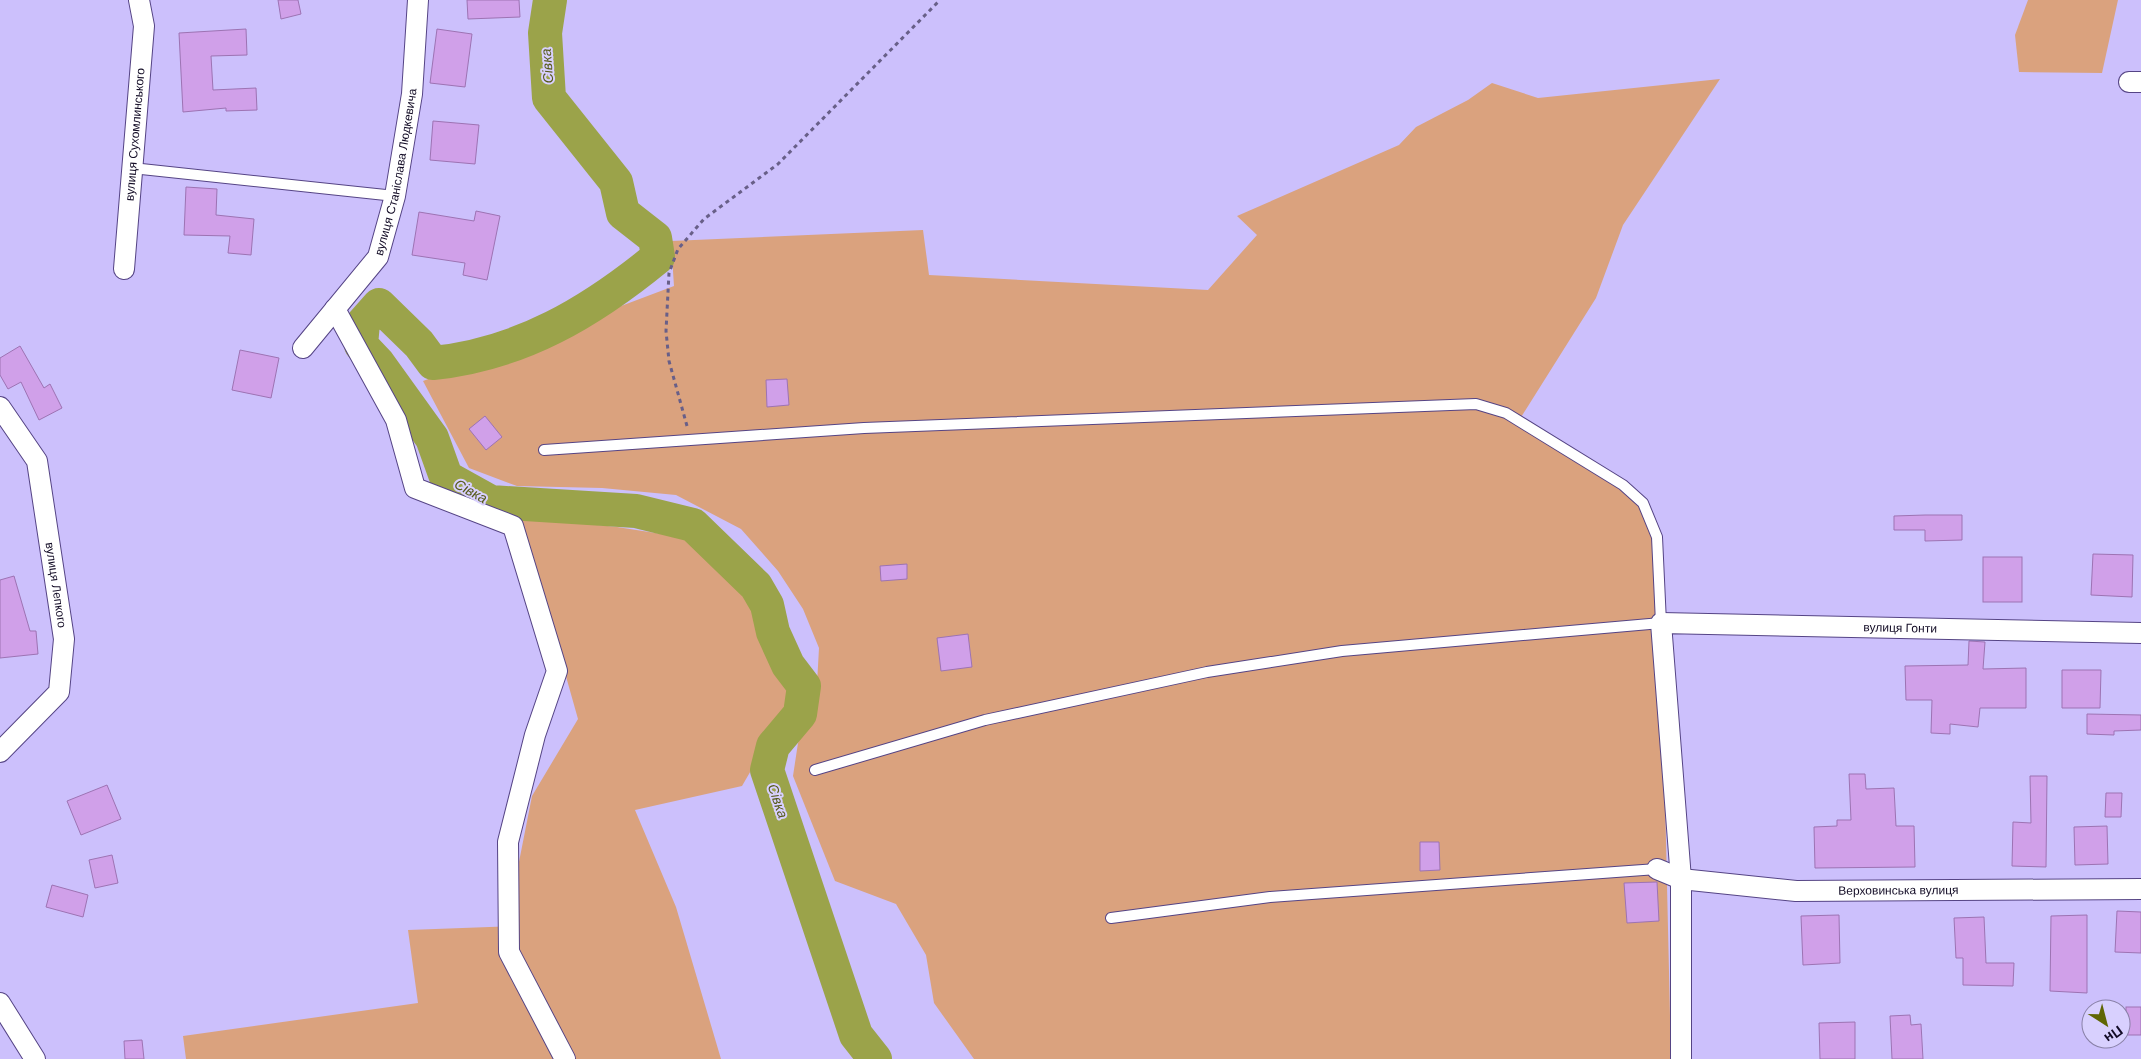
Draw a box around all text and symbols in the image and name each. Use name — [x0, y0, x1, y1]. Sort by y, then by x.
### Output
water label: Сівка — [538, 48, 556, 84]
street label: вулиця Сухомлинського — [123, 67, 148, 201]
street label: вулиця Станіслава Людкевича — [372, 88, 419, 257]
water label: Сівка — [452, 476, 490, 507]
street label: вулиця Лепкого — [42, 541, 69, 629]
street label: вулиця Гонти — [1863, 620, 1937, 636]
water label: Сівка — [765, 782, 791, 820]
street label: Верховинська вулиця — [1838, 883, 1959, 898]
north arrow — [2081, 999, 2131, 1049]
text: Пн — [2101, 1023, 2126, 1046]

